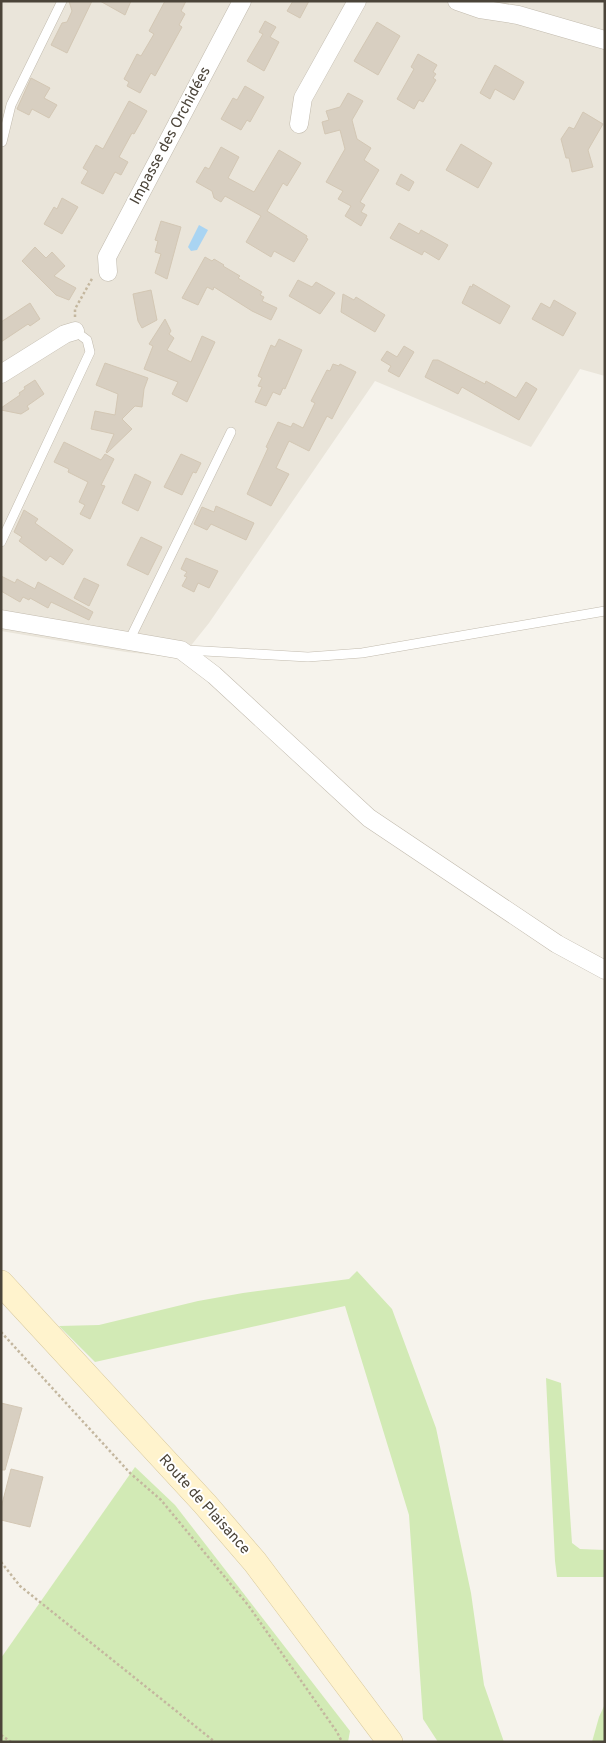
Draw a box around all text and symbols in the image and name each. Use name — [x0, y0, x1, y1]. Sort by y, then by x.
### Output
street label: Impasse des Orchidées — [127, 64, 215, 208]
street label: Route de Plaisance — [154, 1451, 254, 1559]

